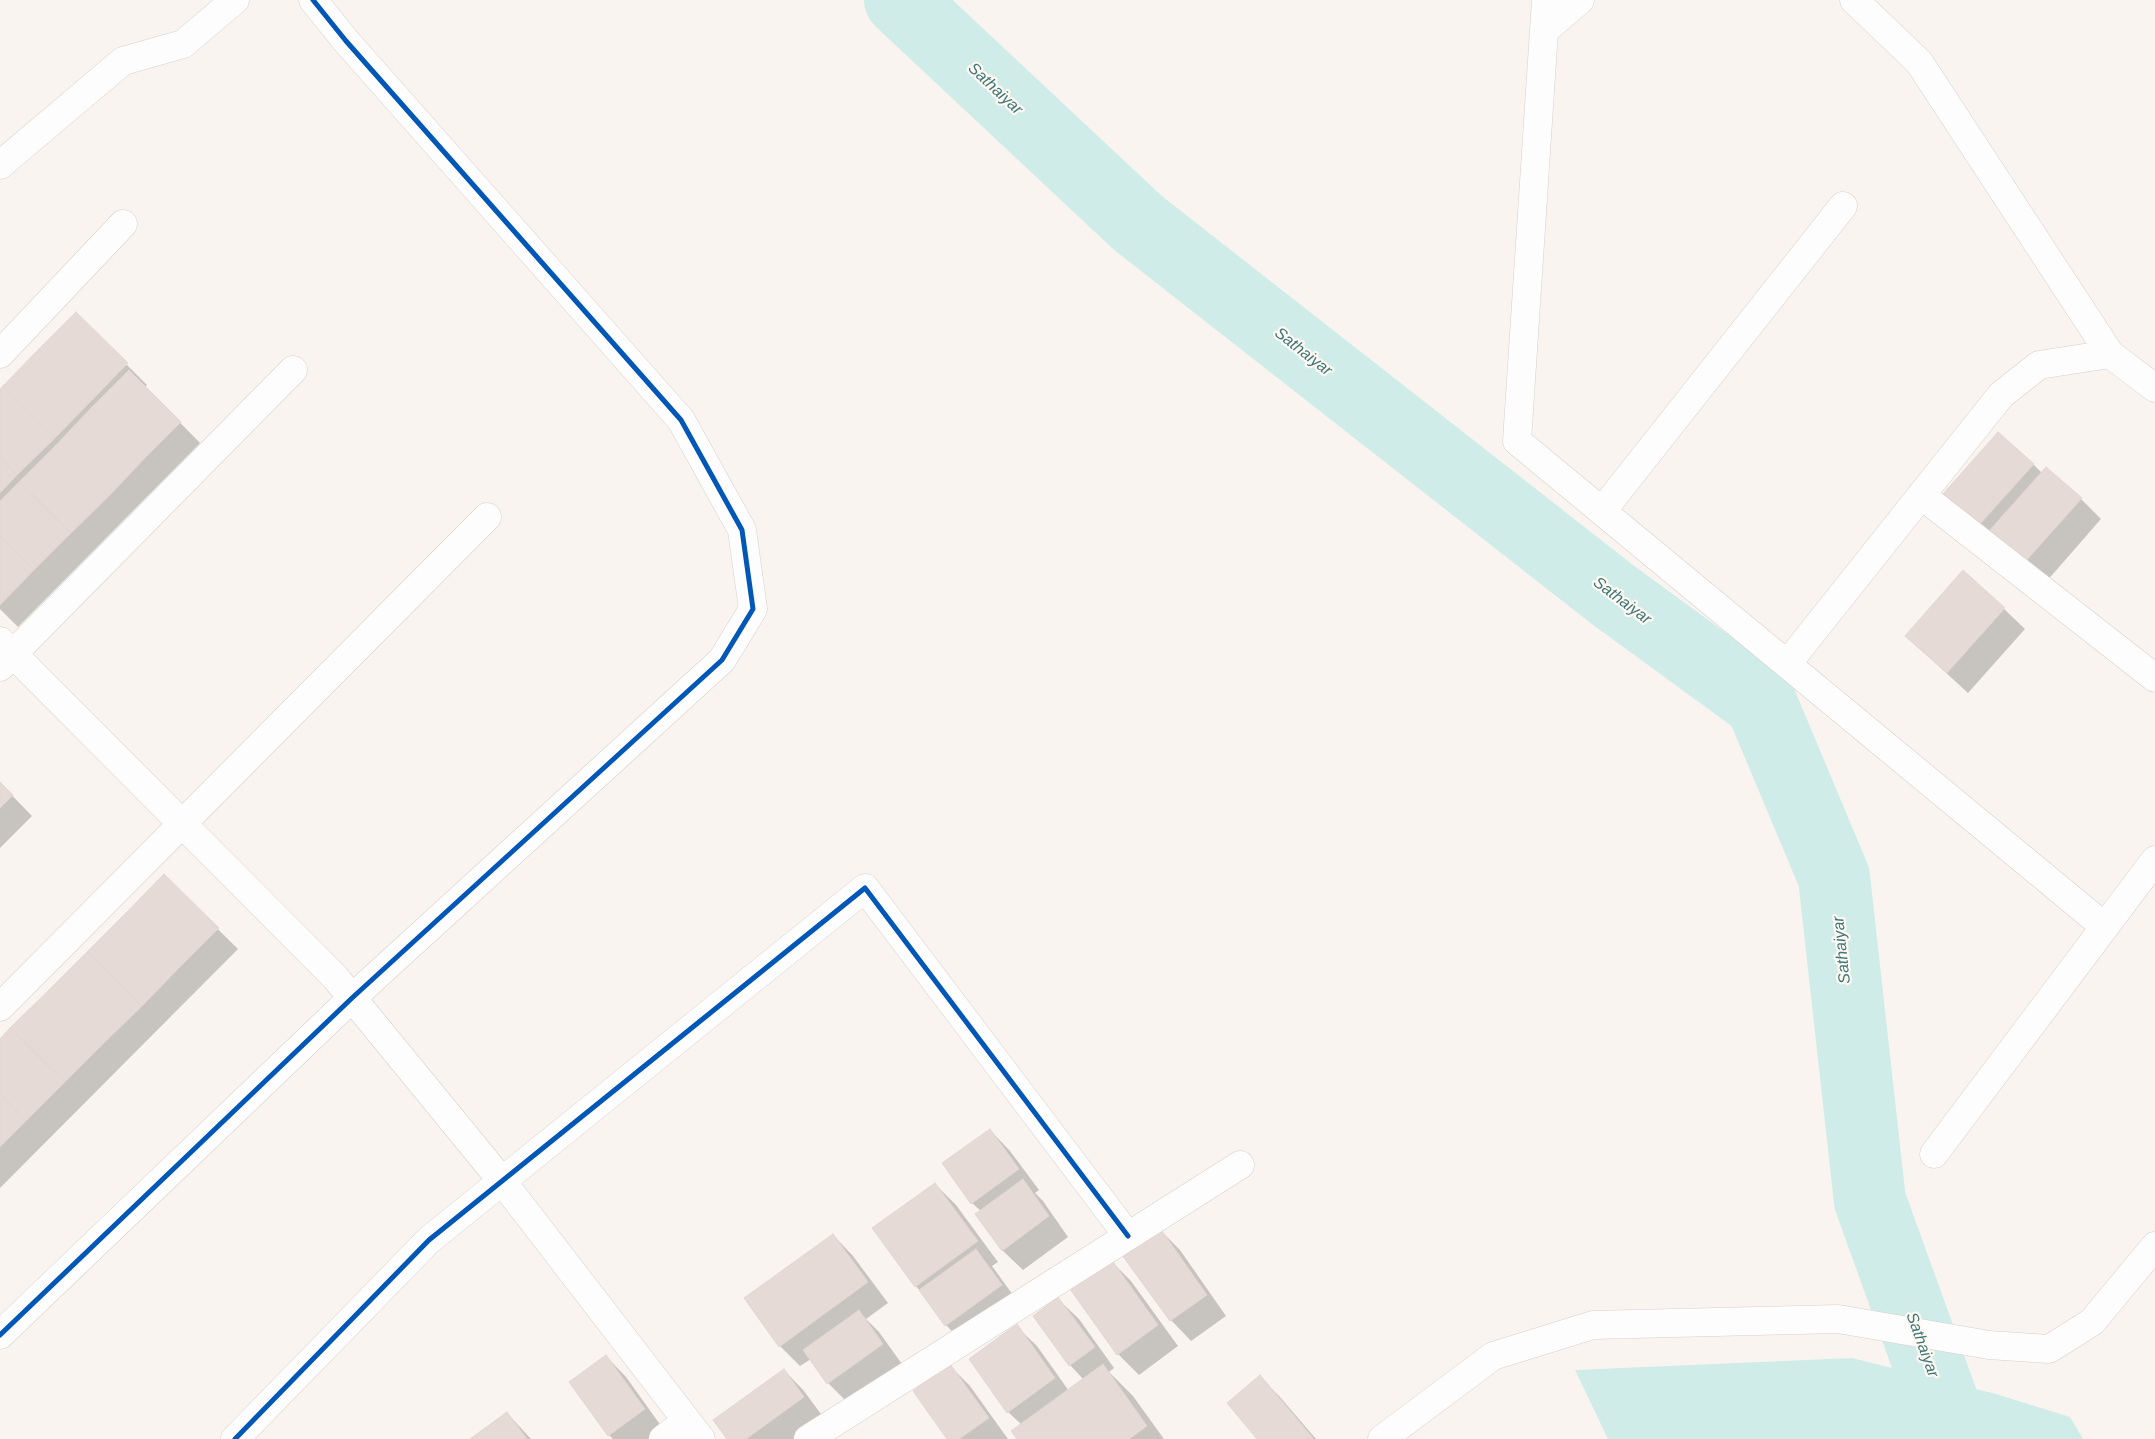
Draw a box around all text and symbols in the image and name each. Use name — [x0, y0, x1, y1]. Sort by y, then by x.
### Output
water label: Sathaiyar — [964, 59, 1026, 119]
water label: Sathaiyar — [1270, 324, 1336, 380]
water label: Sathaiyar — [1589, 573, 1655, 629]
water label: Sathaiyar — [1829, 915, 1855, 985]
water label: Sathaiyar — [1901, 1310, 1943, 1380]

